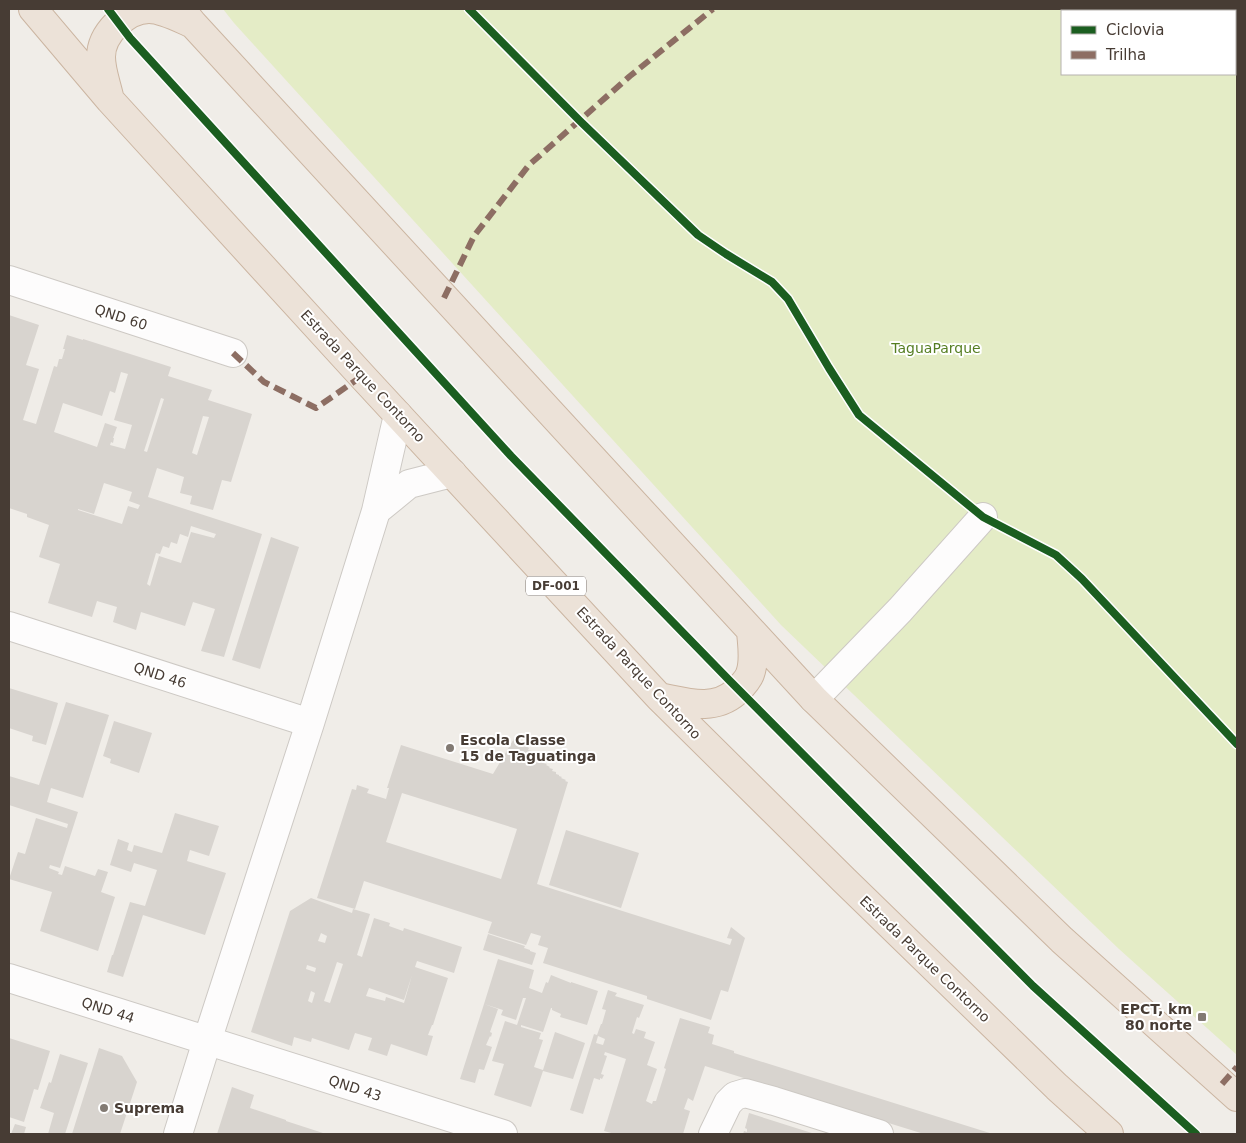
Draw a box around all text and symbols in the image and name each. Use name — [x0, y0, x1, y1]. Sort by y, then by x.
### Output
legend — [1061, 10, 1236, 75]
text: Ciclovia — [1106, 21, 1164, 39]
text: Trilha — [1105, 46, 1146, 64]
street label: QND 60 — [93, 301, 149, 333]
street label: Estrada Parque Contorno — [298, 307, 428, 445]
park label: TaguaParque — [890, 340, 981, 356]
road number: DF-001 — [526, 576, 586, 596]
street label: Estrada Parque Contorno — [574, 604, 704, 742]
street label: QND 46 — [132, 659, 188, 691]
place label: Escola Classe 15 de Taguatinga — [460, 732, 596, 764]
marker: Escola Classe 15 de Taguatinga — [444, 742, 456, 754]
street label: Estrada Parque Contorno — [857, 893, 993, 1025]
street label: QND 44 — [80, 994, 136, 1026]
place label: EPCT, km 80 norte — [1120, 1001, 1192, 1033]
marker: EPCT, km 80 norte — [1196, 1011, 1208, 1023]
street label: QND 43 — [327, 1072, 383, 1104]
place label: Suprema — [114, 1100, 185, 1116]
marker: Suprema — [98, 1102, 110, 1114]

